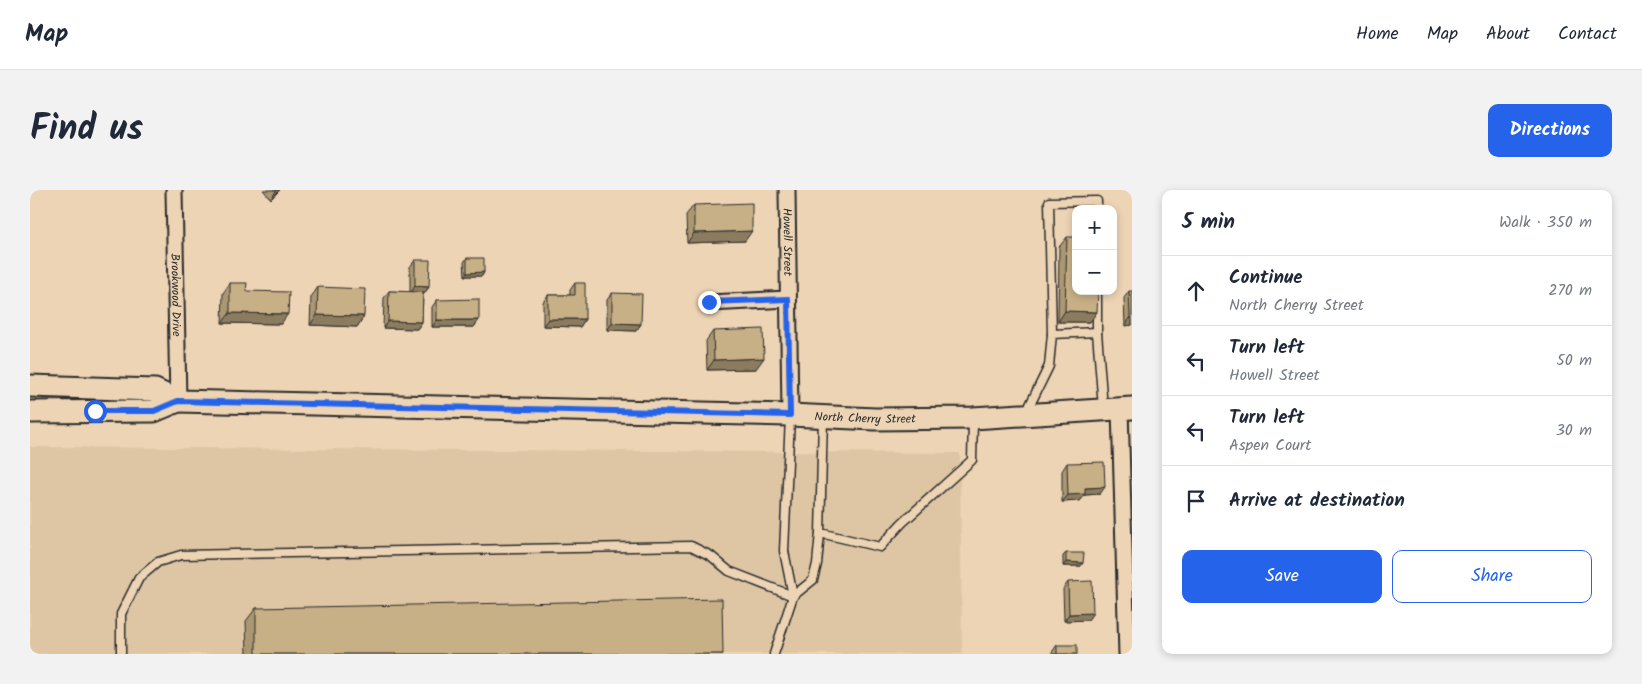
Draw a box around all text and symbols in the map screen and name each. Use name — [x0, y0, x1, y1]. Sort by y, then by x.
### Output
text: Map — [25, 15, 68, 54]
text: Home — [1356, 20, 1399, 49]
text: Map — [1427, 20, 1458, 49]
text: About — [1486, 20, 1530, 49]
text: Contact — [1558, 20, 1617, 49]
text: Find us — [30, 102, 143, 158]
button: Directions — [1488, 104, 1612, 157]
map controls — [1072, 205, 1117, 295]
button: + — [1072, 205, 1117, 250]
text: 5 min — [1182, 206, 1235, 239]
street label: Howell Street — [777, 208, 797, 277]
text: Walk · 350 m — [1499, 210, 1592, 235]
button: − — [1072, 250, 1117, 295]
street label: Brookwood Drive — [165, 253, 186, 337]
text: Continue — [1229, 263, 1302, 293]
icon: ahead — [1182, 277, 1210, 305]
text: 270 m — [1548, 278, 1592, 303]
route end — [698, 291, 721, 314]
text: North Cherry Street — [1229, 293, 1364, 318]
text: Turn left — [1229, 333, 1304, 363]
icon: left — [1182, 347, 1210, 375]
text: 50 m — [1556, 348, 1592, 373]
text: Howell Street — [1229, 363, 1320, 388]
route start — [84, 400, 107, 423]
text: Turn left — [1229, 403, 1304, 433]
street label: North Cherry Street — [814, 407, 916, 429]
icon: left — [1182, 417, 1210, 445]
text: 30 m — [1556, 418, 1592, 443]
text: Aspen Court — [1229, 433, 1311, 458]
text: Arrive at destination — [1229, 486, 1405, 516]
icon: arrive — [1182, 487, 1210, 515]
button: Save — [1182, 550, 1382, 603]
button: Share — [1392, 550, 1592, 603]

